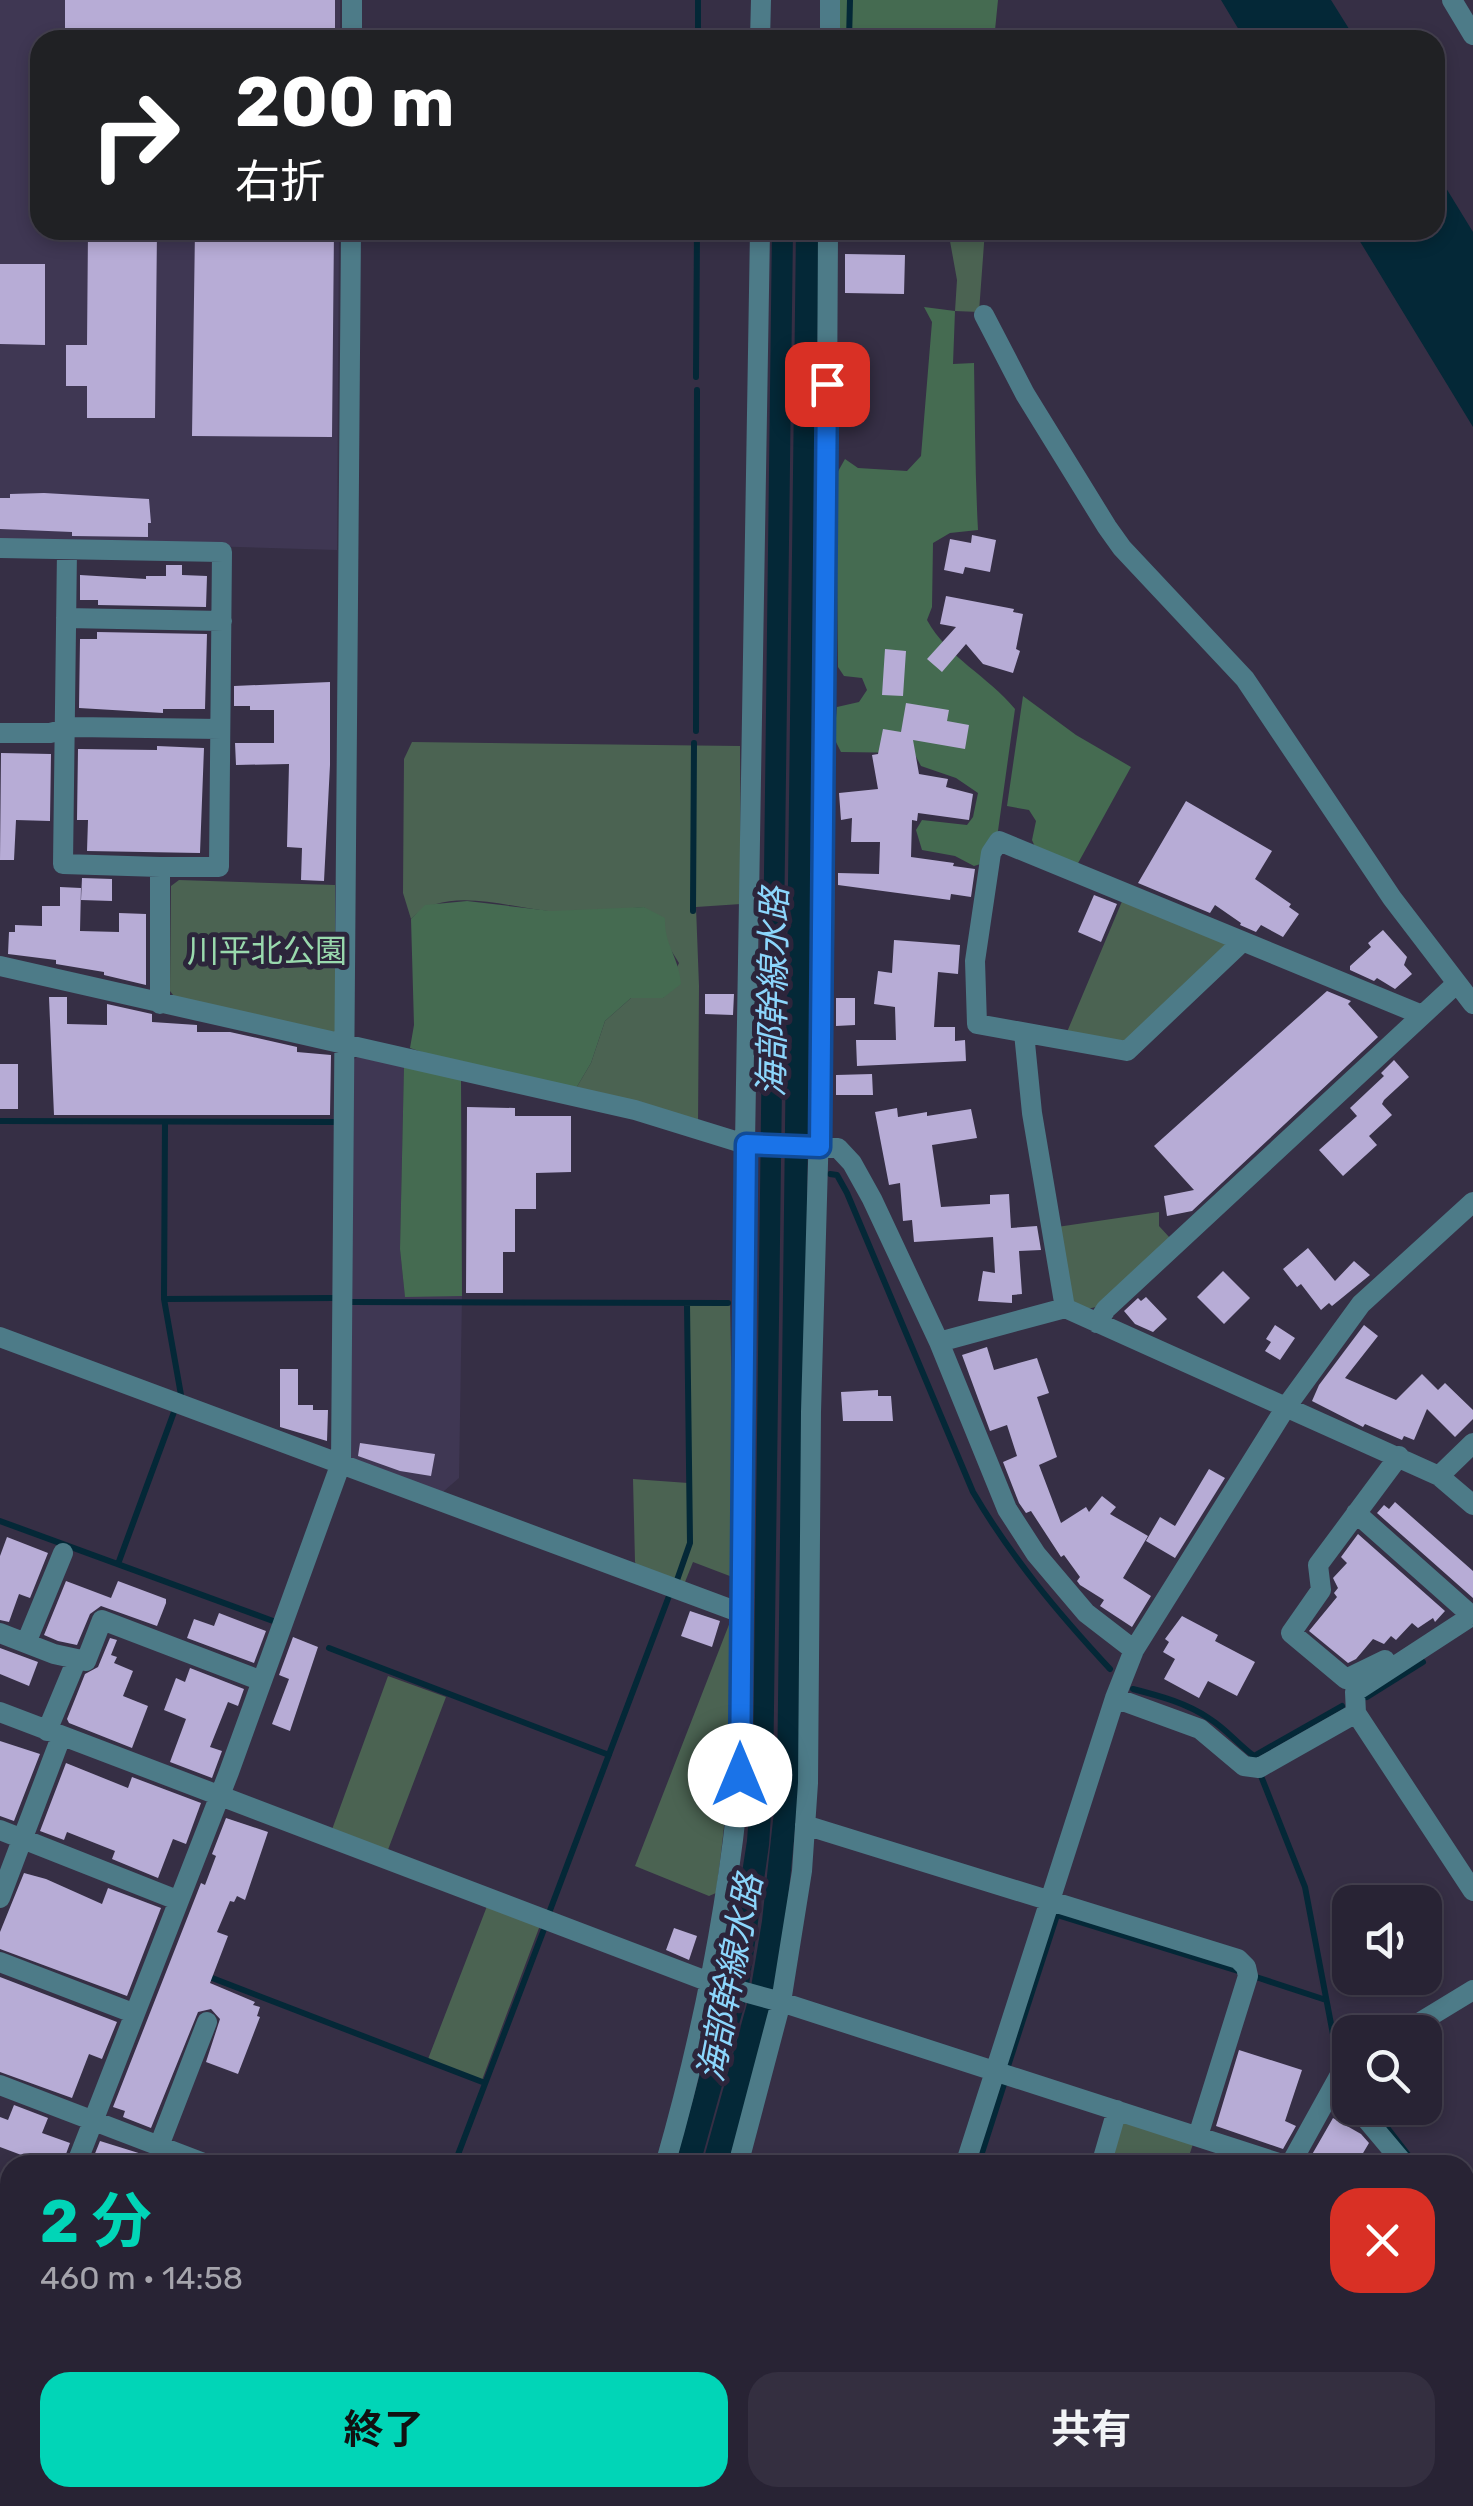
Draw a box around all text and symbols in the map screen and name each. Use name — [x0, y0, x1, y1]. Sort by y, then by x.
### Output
text: 200 m — [235, 61, 455, 144]
icon: right — [70, 70, 200, 200]
text: 右折 — [235, 155, 325, 208]
pin — [785, 342, 870, 427]
icon: arrive — [800, 357, 855, 412]
water label: 海部幹線水路 — [750, 884, 796, 1097]
park label: 川平北公園 — [187, 932, 347, 970]
position arrow — [688, 1723, 792, 1827]
water label: 海部幹線水路 — [689, 1868, 771, 2085]
map controls — [1332, 1885, 1442, 2125]
button: sound — [1332, 1885, 1442, 1995]
button: search — [1332, 2015, 1442, 2125]
text: 2 分 — [40, 2186, 152, 2257]
button: close — [1330, 2188, 1435, 2293]
text: 460 m · 14:58 — [40, 2259, 243, 2297]
button: 終了 — [40, 2372, 728, 2487]
button: 共有 — [748, 2372, 1435, 2487]

